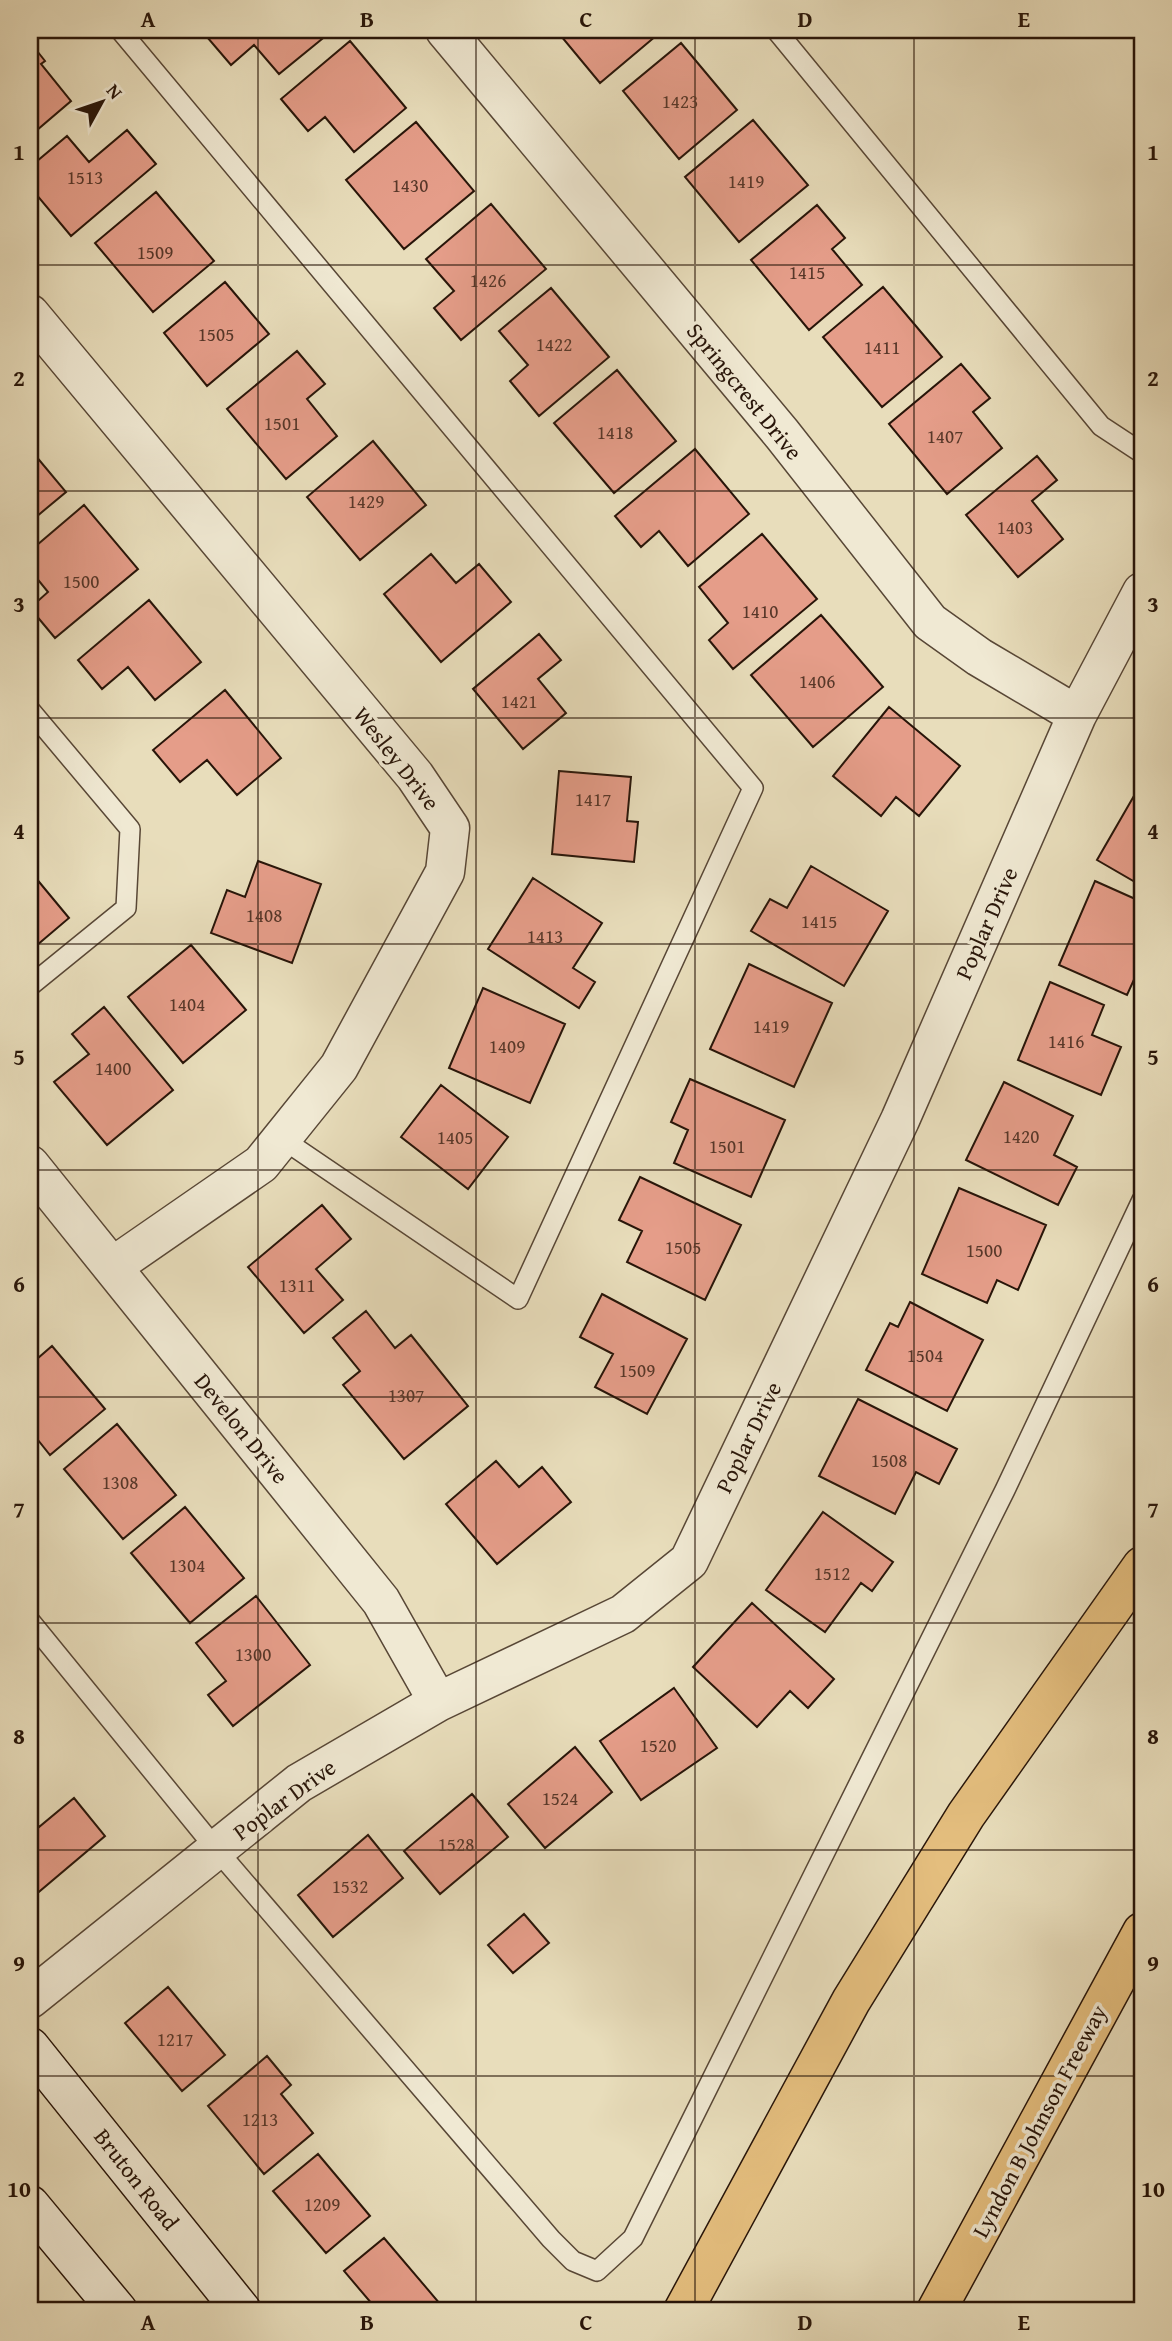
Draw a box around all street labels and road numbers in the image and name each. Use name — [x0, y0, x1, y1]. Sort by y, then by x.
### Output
street label: Springcrest Drive — [679, 315, 811, 467]
street label: Wesley Drive — [346, 699, 448, 817]
street label: Poplar Drive — [947, 861, 1025, 985]
street label: Develon Drive — [187, 1365, 297, 1491]
street label: Poplar Drive — [707, 1376, 789, 1498]
street label: Poplar Drive — [226, 1750, 342, 1848]
street label: Lyndon B Johnson Freeway — [963, 1998, 1115, 2243]
street label: Bruton Road — [87, 2121, 188, 2237]

